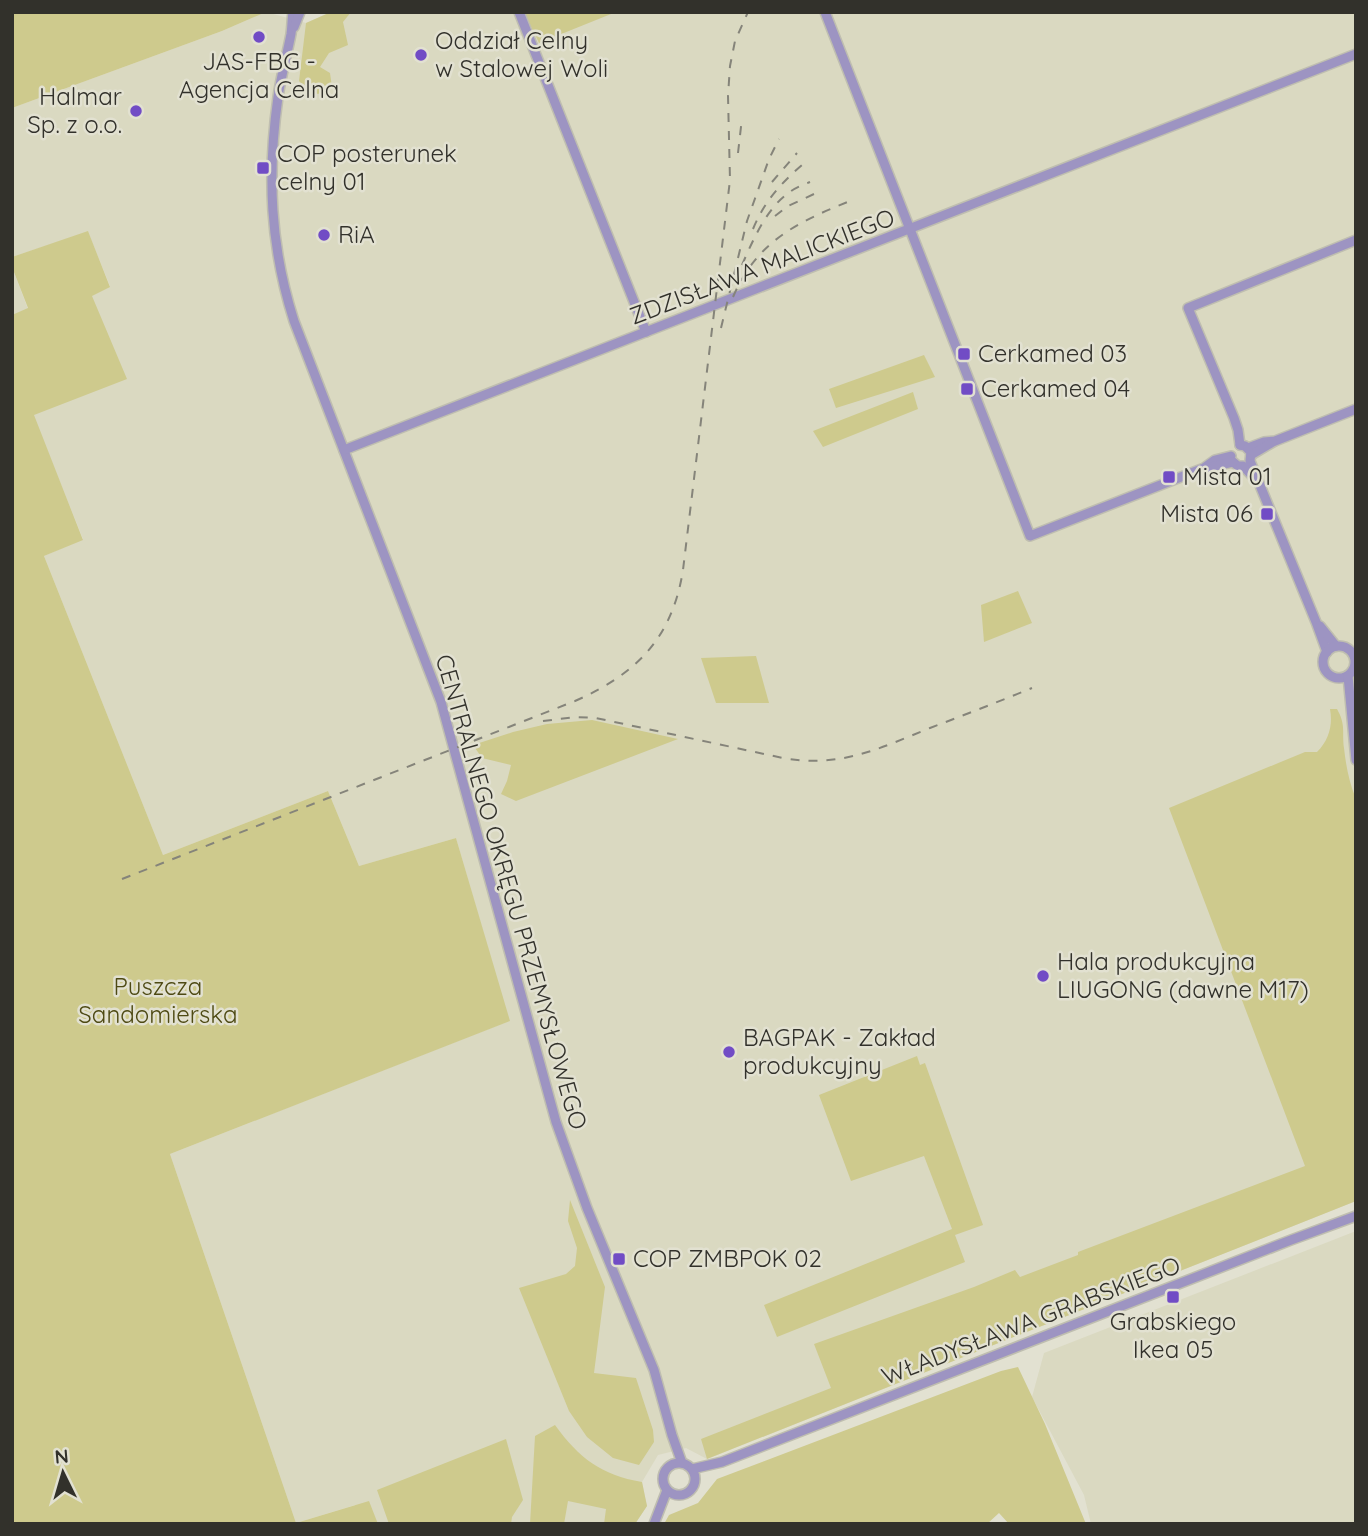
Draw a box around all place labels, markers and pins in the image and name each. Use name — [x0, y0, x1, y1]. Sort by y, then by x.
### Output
place label: Oddział Celny w Stalowej Woli — [435, 25, 608, 83]
marker: JAS-FBG - Agencja Celna — [251, 29, 267, 45]
place label: JAS-FBG - Agencja Celna — [179, 46, 339, 104]
marker: Oddział Celny w Stalowej Woli — [413, 47, 429, 63]
place label: Halmar Sp. z o.o. — [27, 81, 122, 139]
marker: Halmar Sp. z o.o. — [128, 103, 144, 119]
place label: COP posterunek celny 01 — [277, 138, 457, 196]
marker: COP posterunek celny 01 — [255, 160, 271, 176]
place label: RiA — [338, 219, 375, 249]
marker: RiA — [316, 227, 332, 243]
place label: Cerkamed 03 — [978, 338, 1127, 368]
marker: Cerkamed 03 — [956, 346, 972, 362]
place label: Cerkamed 04 — [981, 373, 1130, 403]
marker: Cerkamed 04 — [959, 381, 975, 397]
place label: Mista 01 — [1183, 461, 1272, 491]
marker: Mista 01 — [1161, 469, 1177, 485]
place label: Mista 06 — [1160, 498, 1253, 528]
marker: Mista 06 — [1259, 506, 1275, 522]
place label: Hala produkcyjna LIUGONG (dawne M17) — [1057, 946, 1309, 1004]
marker: Hala produkcyjna LIUGONG (dawne M17) — [1035, 968, 1051, 984]
place label: BAGPAK - Zakład produkcyjny — [743, 1022, 936, 1080]
marker: BAGPAK - Zakład produkcyjny — [721, 1044, 737, 1060]
place label: COP ZMBPOK 02 — [633, 1243, 822, 1273]
marker: COP ZMBPOK 02 — [611, 1251, 627, 1267]
marker: Grabskiego Ikea 05 — [1165, 1289, 1181, 1305]
place label: Grabskiego Ikea 05 — [1110, 1306, 1236, 1364]

